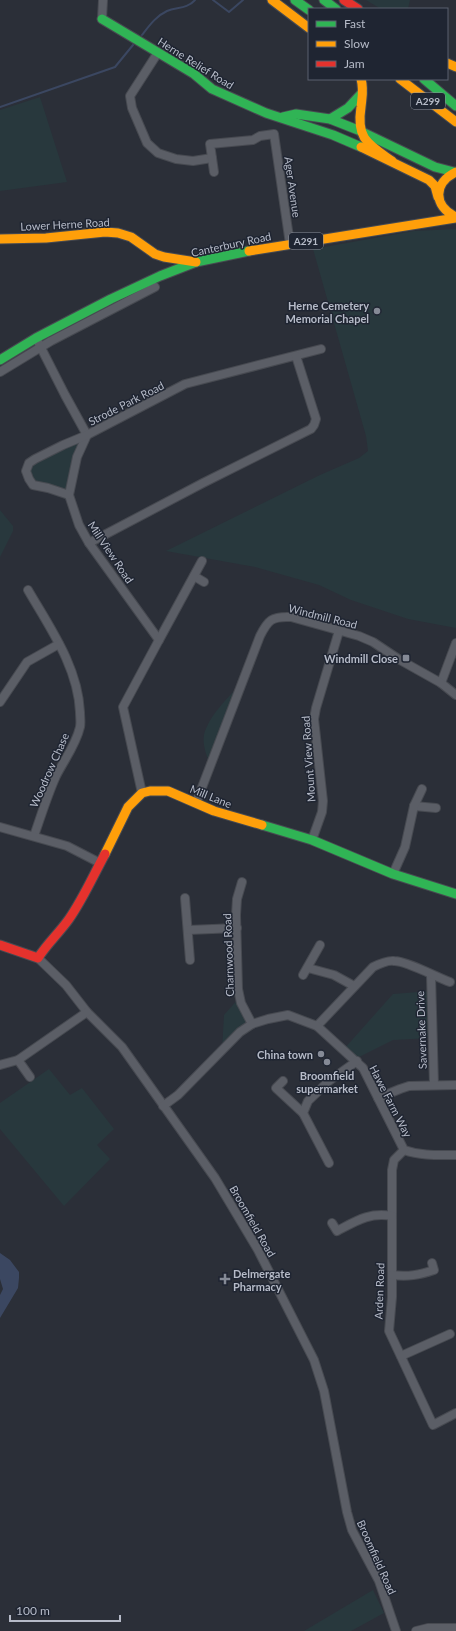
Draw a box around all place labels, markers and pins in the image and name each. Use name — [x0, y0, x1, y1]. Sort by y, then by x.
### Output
place label: Herne Cemetery Memorial Chapel — [286, 299, 369, 325]
marker: Herne Cemetery Memorial Chapel — [372, 306, 382, 316]
place label: Windmill Close — [324, 652, 398, 665]
marker: Windmill Close — [401, 653, 411, 663]
place label: China town — [257, 1048, 313, 1061]
marker: China town — [316, 1049, 326, 1059]
marker: Broomfield supermarket — [322, 1057, 332, 1067]
place label: Broomfield supermarket — [296, 1069, 359, 1095]
place label: Delmergate Pharmacy — [233, 1267, 290, 1293]
marker: Delmergate Pharmacy — [220, 1274, 230, 1284]

